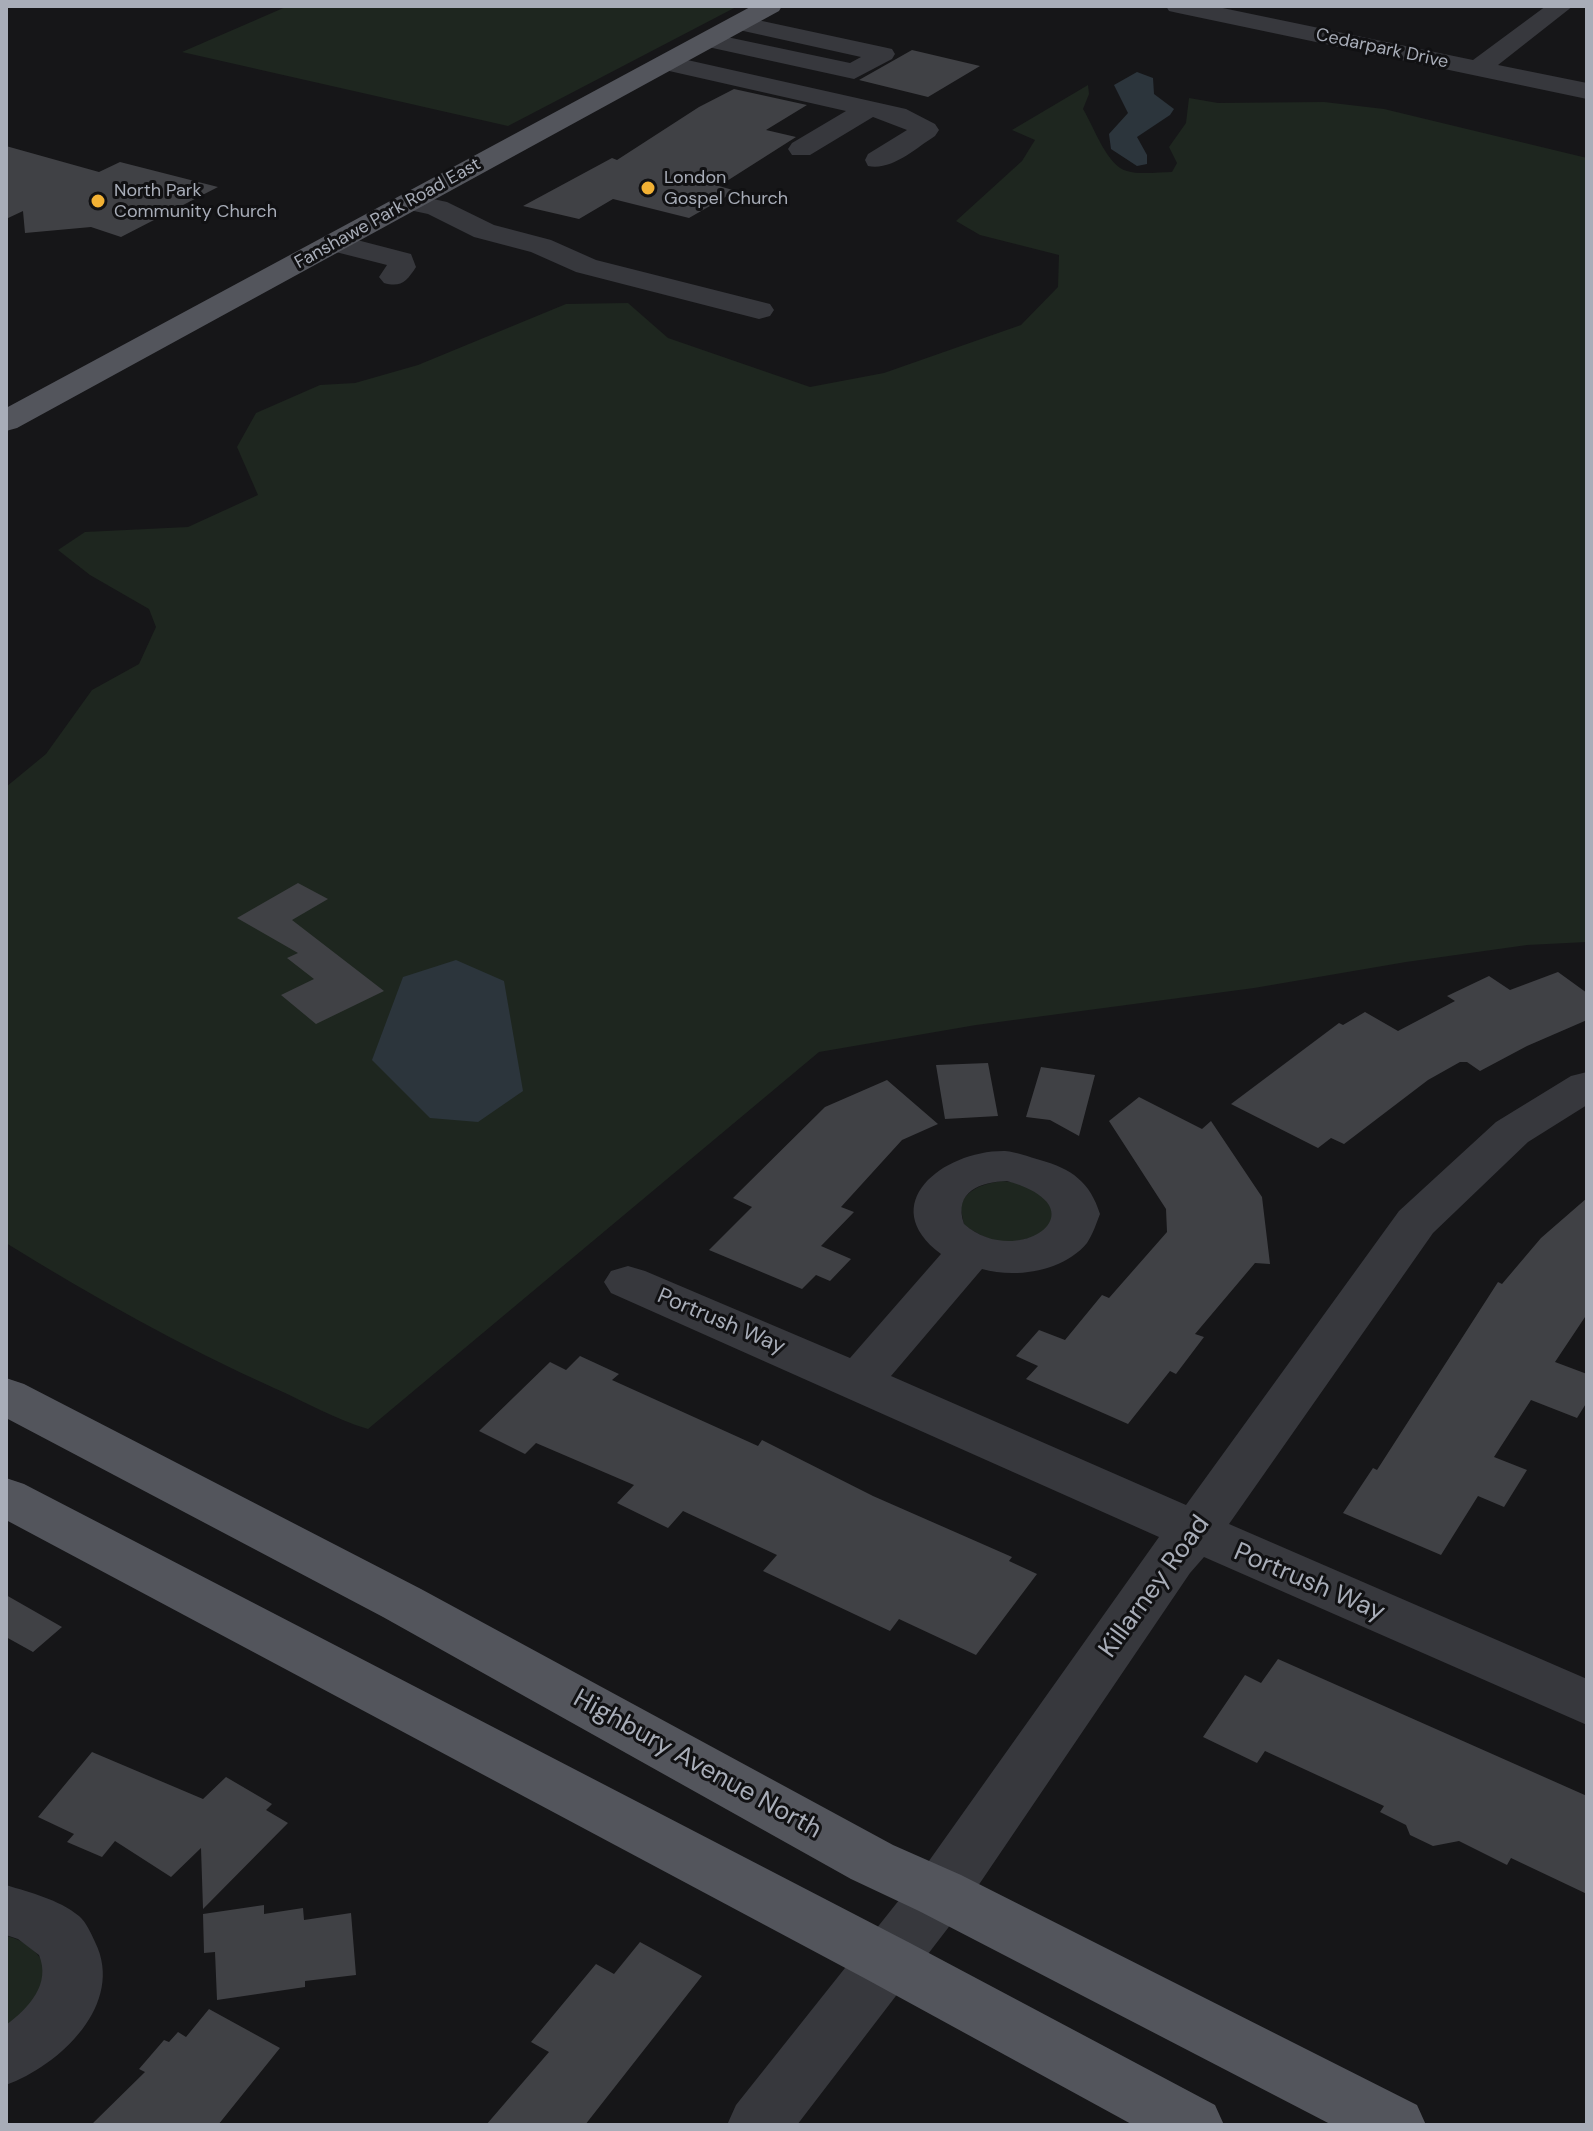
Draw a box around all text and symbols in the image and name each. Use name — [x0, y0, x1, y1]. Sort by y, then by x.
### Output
street label: Cedarpark Drive — [1314, 24, 1450, 74]
street label: Fanshawe Park Road East — [291, 154, 485, 274]
place label: London Gospel Church — [664, 167, 788, 210]
marker: London Gospel Church — [639, 179, 657, 197]
place label: North Park Community Church — [114, 180, 277, 222]
marker: North Park Community Church — [89, 192, 107, 210]
street label: Portrush Way — [653, 1283, 789, 1361]
street label: Killarney Road — [1093, 1510, 1217, 1664]
street label: Portrush Way — [1229, 1537, 1389, 1629]
street label: Highbury Avenue North — [567, 1684, 827, 1846]

